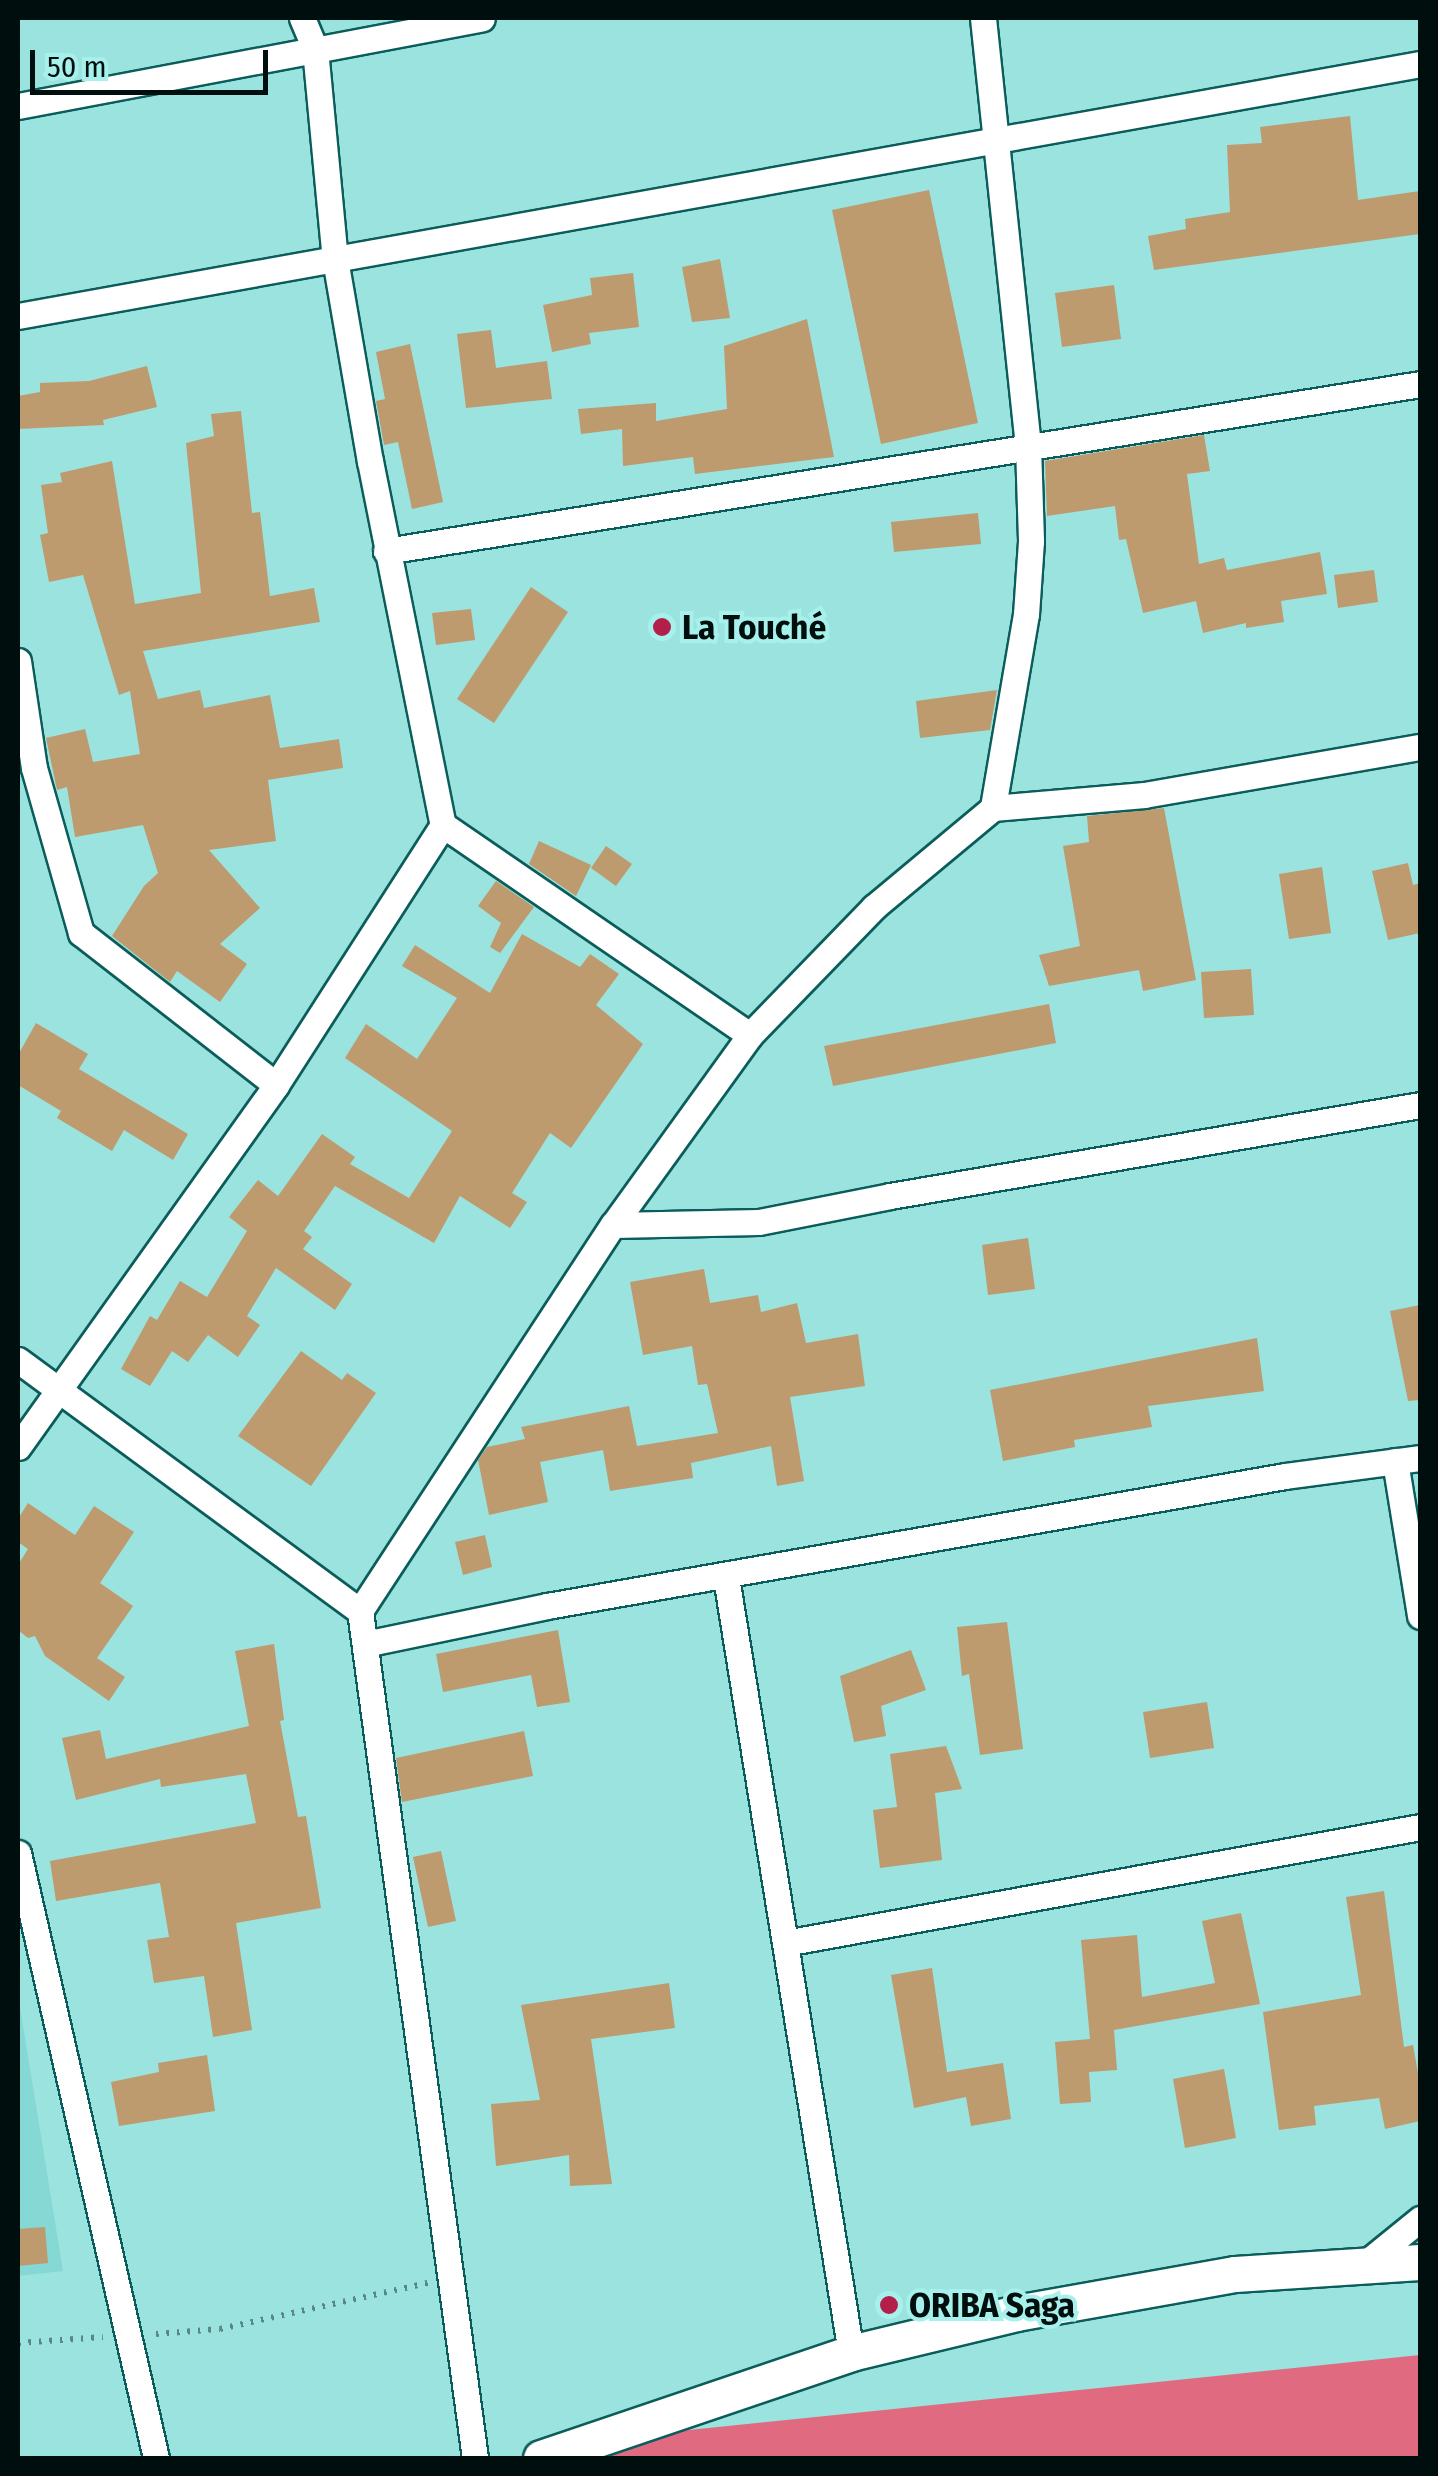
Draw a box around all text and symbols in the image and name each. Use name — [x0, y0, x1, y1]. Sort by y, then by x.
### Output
scale bar — [35, 30, 272, 92]
text: 50 m — [47, 49, 107, 85]
place label: La Touché — [682, 606, 826, 648]
marker: La Touché — [651, 616, 673, 638]
place label: ORIBA Saga — [909, 2284, 1075, 2326]
marker: ORIBA Saga — [878, 2294, 900, 2316]

